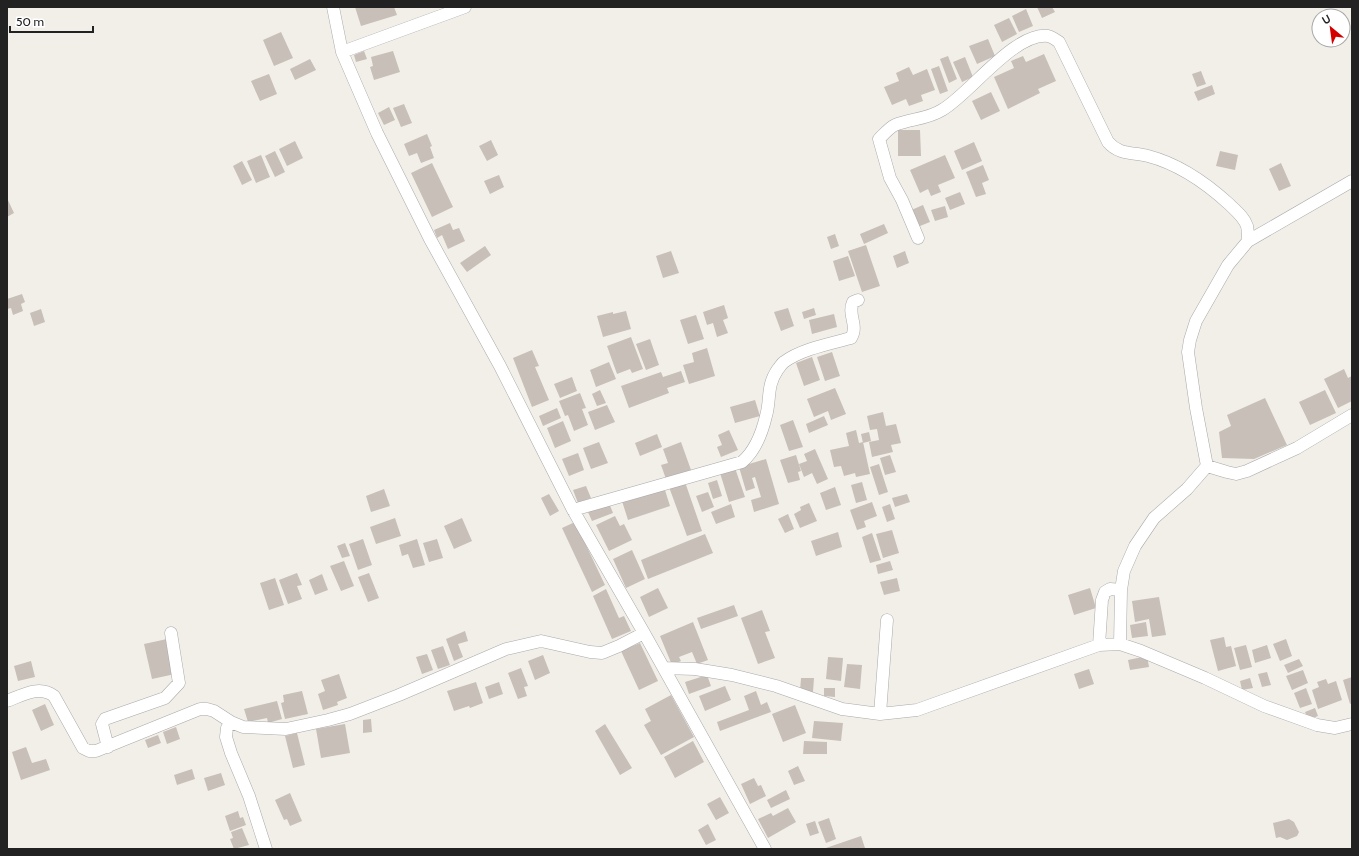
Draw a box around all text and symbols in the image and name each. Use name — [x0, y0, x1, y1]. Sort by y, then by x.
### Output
scale bar — [10, 8, 93, 34]
north arrow — [1311, 8, 1351, 48]
text: U — [1319, 11, 1333, 27]
text: 50 m — [16, 14, 44, 29]

